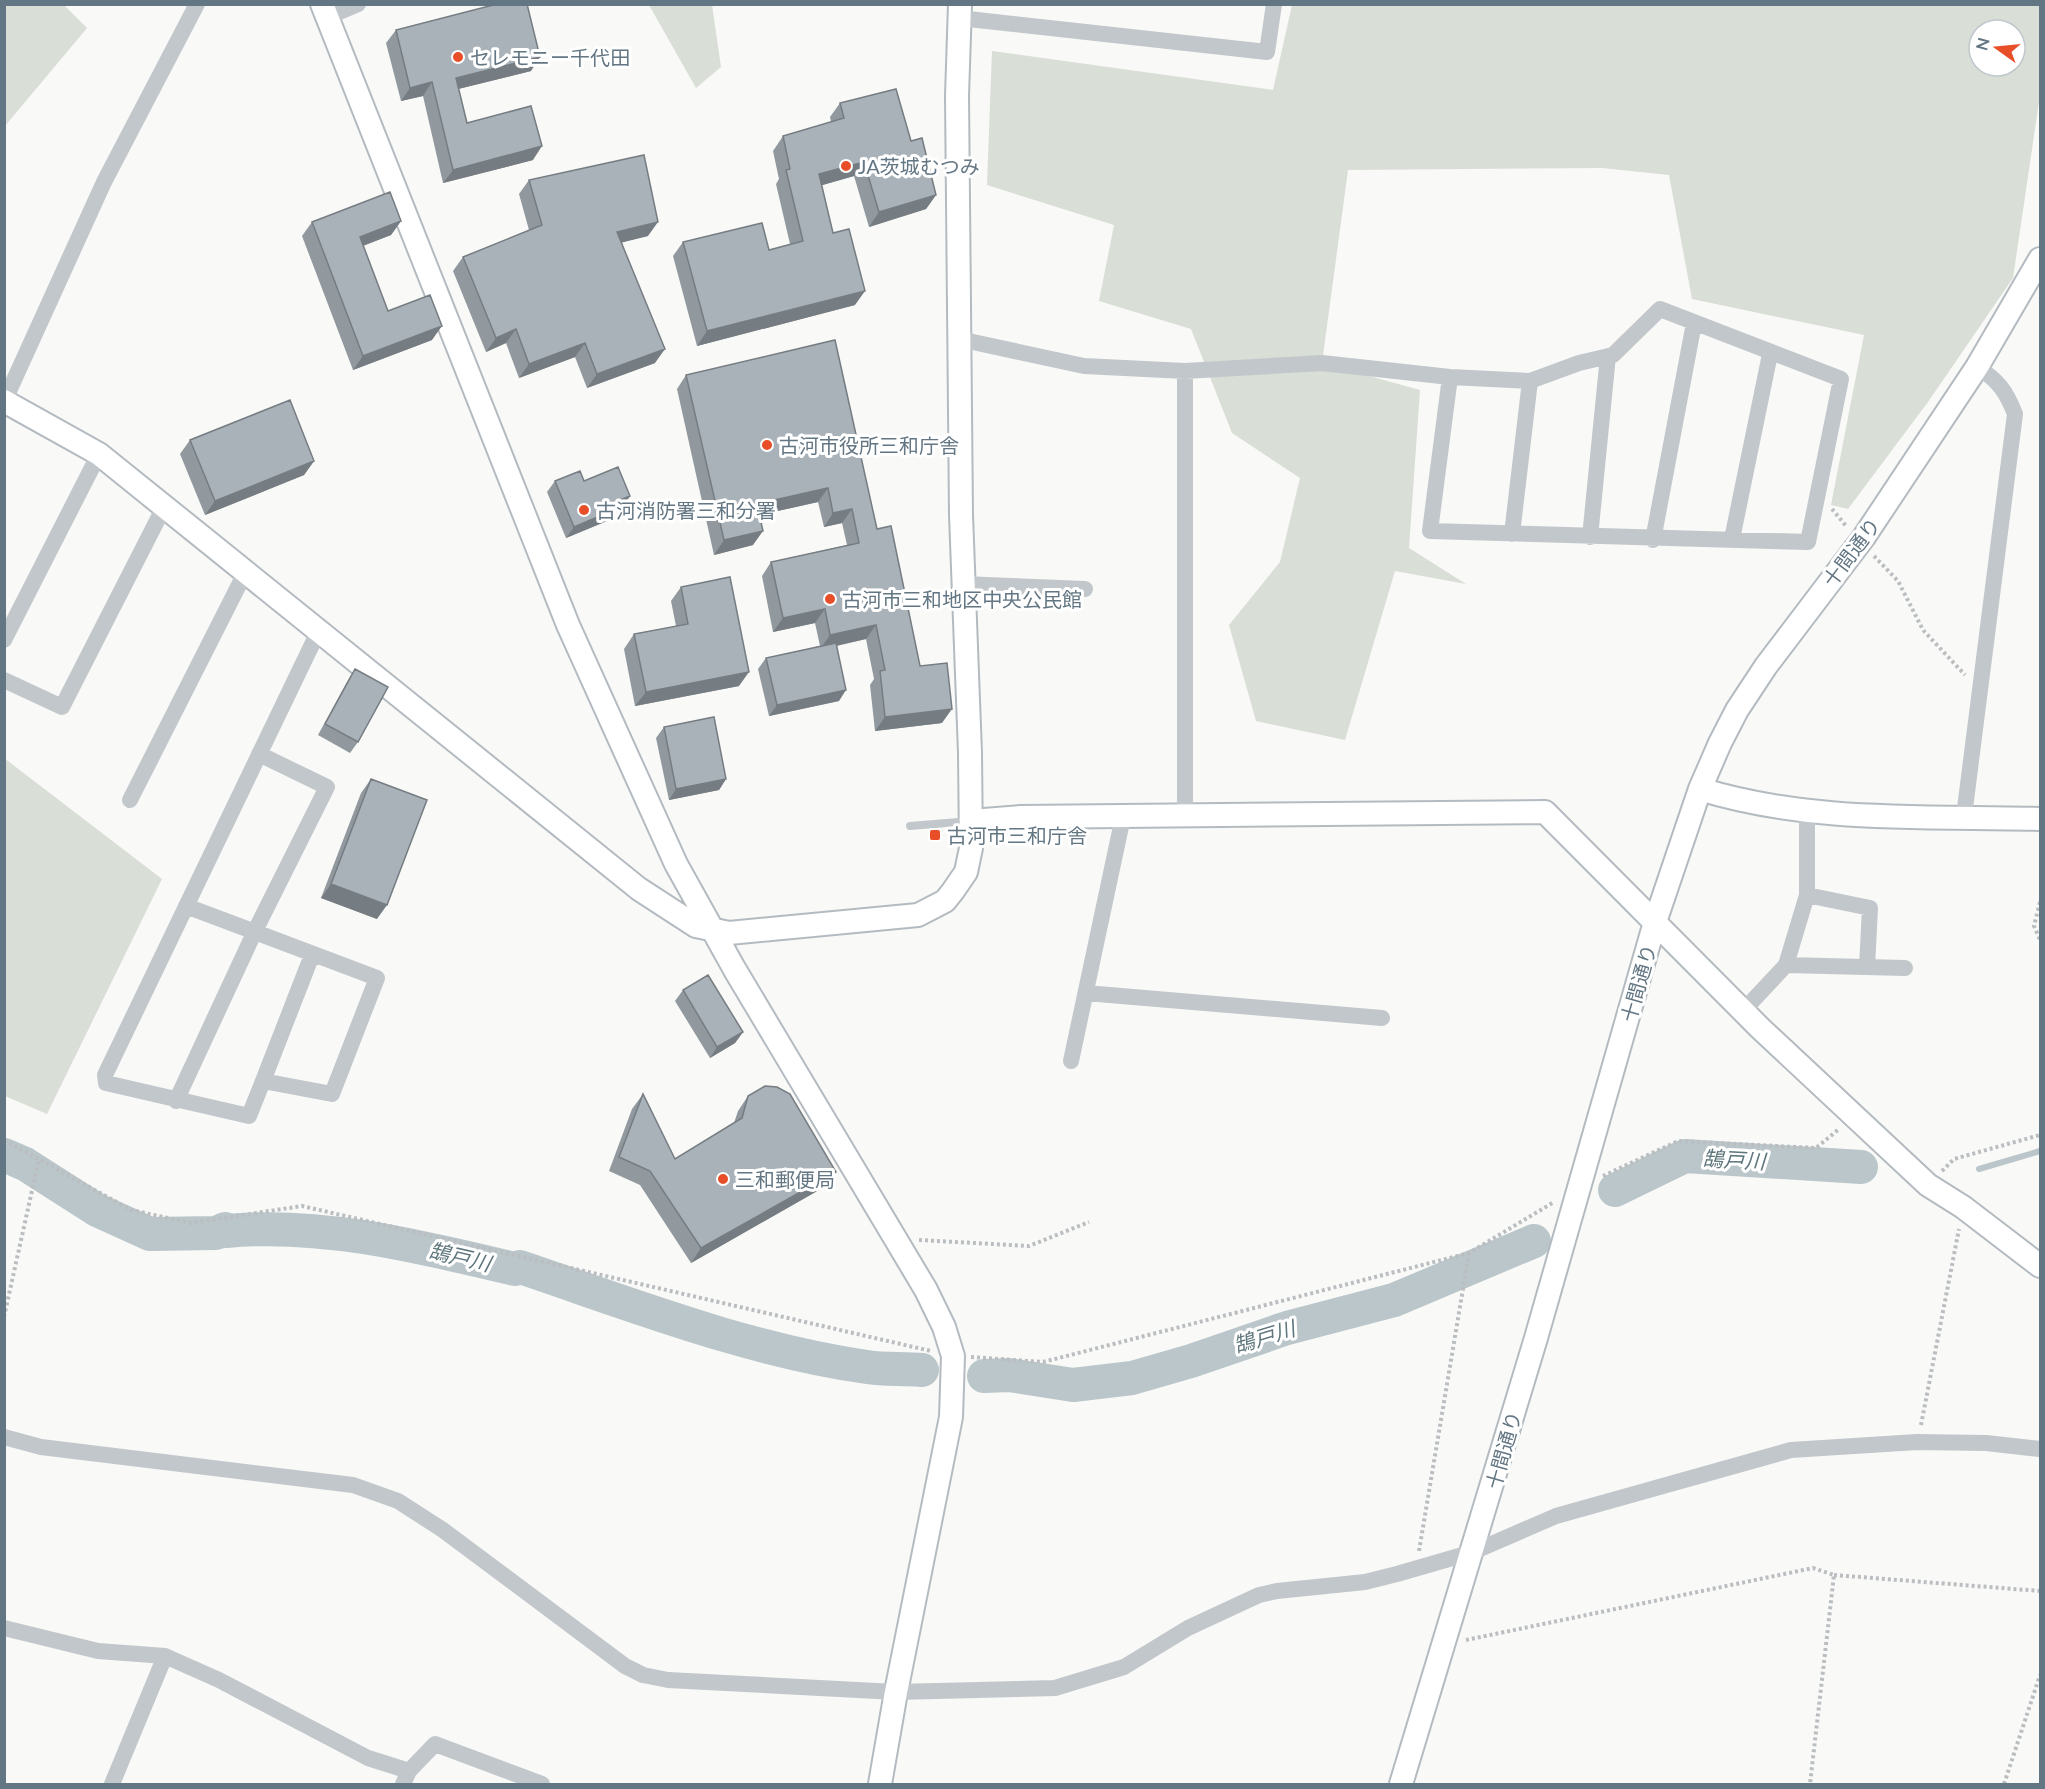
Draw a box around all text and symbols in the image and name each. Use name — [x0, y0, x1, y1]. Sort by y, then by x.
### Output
north arrow — [1967, 18, 2027, 78]
text: N — [1971, 36, 1993, 52]
place label: セレモニー千代田 — [470, 45, 630, 69]
marker: セレモニー千代田 — [451, 50, 465, 64]
place label: JA茨城むつみ — [858, 154, 980, 178]
marker: JA茨城むつみ — [839, 159, 853, 173]
place label: 古河市役所三和庁舎 — [779, 433, 959, 457]
marker: 古河市役所三和庁舎 — [760, 438, 774, 452]
place label: 古河消防署三和分署 — [596, 498, 776, 522]
marker: 古河消防署三和分署 — [577, 503, 591, 517]
street label: 十間通り — [1817, 513, 1885, 591]
place label: 古河市三和地区中央公民館 — [842, 587, 1082, 611]
marker: 古河市三和地区中央公民館 — [823, 592, 837, 606]
place label: 古河市三和庁舎 — [947, 823, 1087, 847]
marker: 古河市三和庁舎 — [928, 828, 942, 842]
street label: 十間通り — [1615, 941, 1661, 1025]
water label: 鵠戸川 — [1702, 1145, 1768, 1173]
place label: 三和郵便局 — [735, 1167, 835, 1191]
marker: 三和郵便局 — [716, 1172, 730, 1186]
water label: 鵠戸川 — [426, 1237, 495, 1276]
water label: 鵠戸川 — [1230, 1314, 1300, 1357]
street label: 十間通り — [1480, 1408, 1526, 1492]

